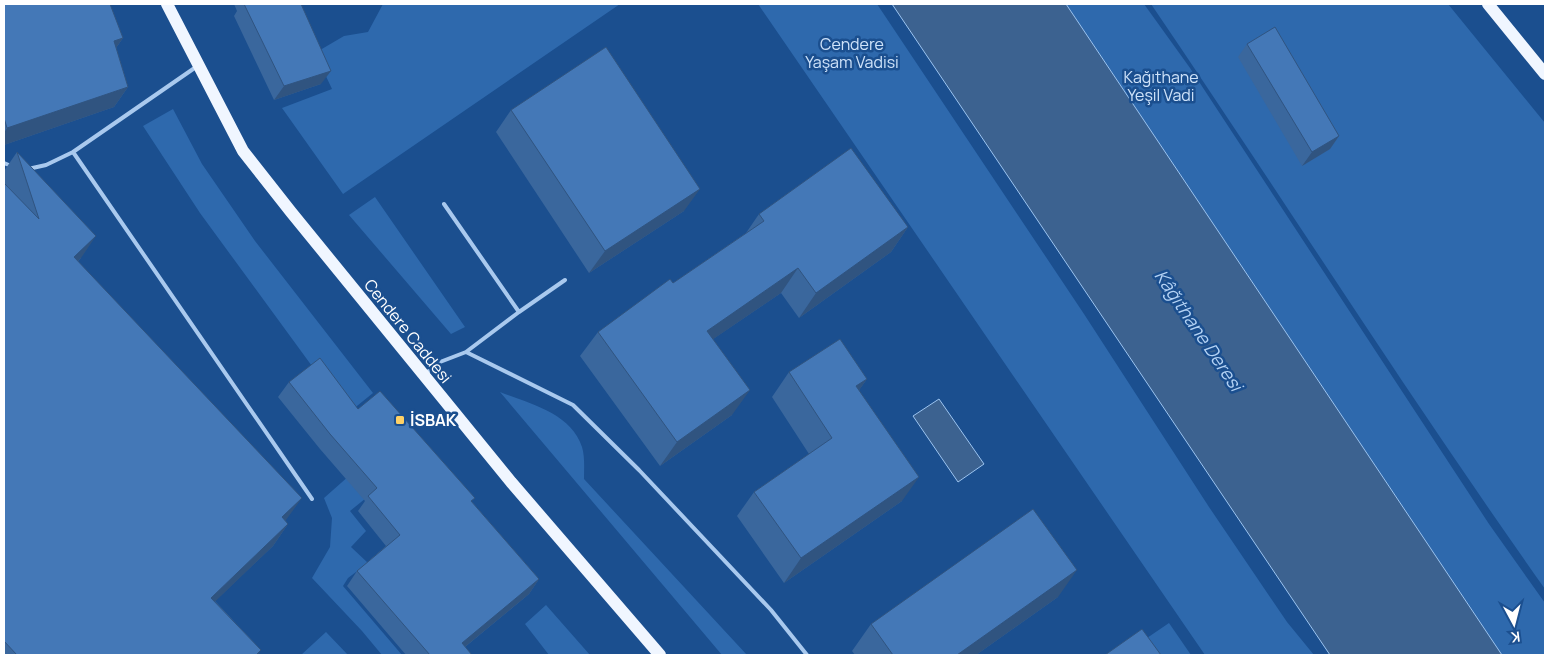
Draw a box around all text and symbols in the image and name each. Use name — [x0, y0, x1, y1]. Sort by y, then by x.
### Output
park label: Cendere Yaşam Vadisi — [805, 33, 899, 73]
park label: Kağıthane Yeşil Vadi — [1123, 66, 1199, 106]
water label: Kâğıthane Deresi — [1150, 265, 1250, 398]
street label: Cendere Caddesi — [359, 274, 457, 388]
place label: İSBAK — [410, 409, 457, 431]
marker: İSBAK — [394, 414, 406, 426]
north arrow — [1489, 599, 1539, 649]
text: K — [1509, 627, 1521, 647]

